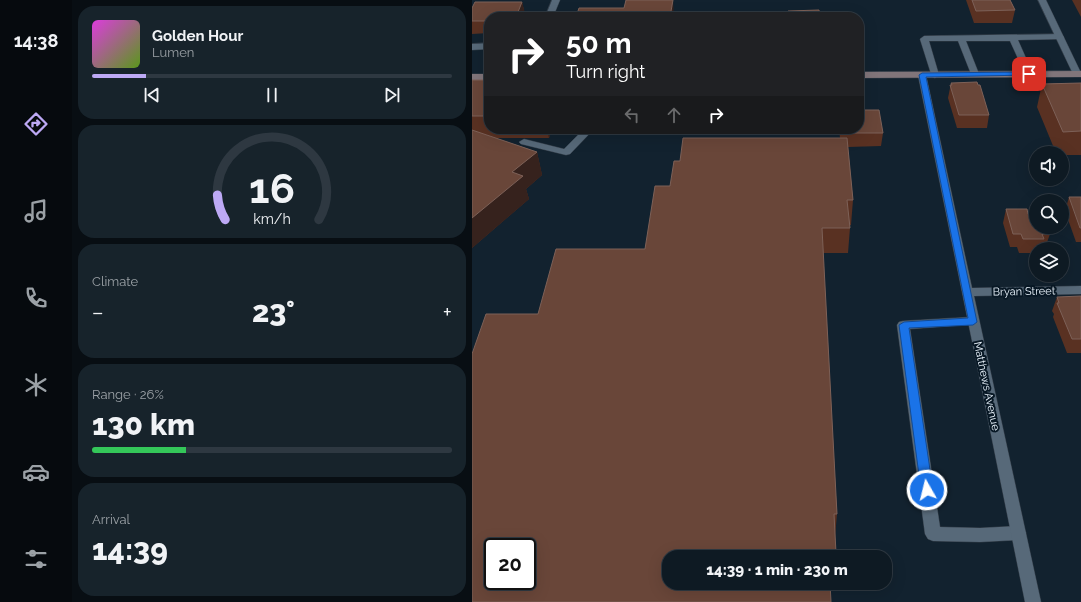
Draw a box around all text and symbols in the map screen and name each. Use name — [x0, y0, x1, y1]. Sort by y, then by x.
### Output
text: Golden Hour — [152, 27, 243, 45]
text: 50 m — [566, 27, 632, 60]
icon: right — [500, 28, 552, 80]
text: 14:38 — [14, 30, 58, 51]
text: Lumen — [152, 45, 194, 60]
pin — [1012, 57, 1046, 91]
text: Turn right — [566, 61, 645, 82]
icon: arrive — [1018, 63, 1040, 85]
icon: previous — [141, 84, 163, 106]
icon: pause — [261, 84, 283, 106]
icon: next — [381, 84, 403, 106]
icon: left — [621, 104, 643, 126]
icon: ahead — [663, 104, 685, 126]
icon: right — [705, 104, 727, 126]
icon: directions — [22, 110, 50, 138]
map controls — [1029, 146, 1069, 282]
button: sound — [1029, 146, 1069, 186]
text: 16 — [249, 164, 295, 213]
button: search — [1029, 194, 1069, 234]
icon: music — [22, 197, 50, 225]
text: km/h — [253, 210, 291, 226]
button: layers — [1029, 242, 1069, 282]
text: Climate — [92, 274, 138, 289]
icon: phone — [22, 284, 50, 312]
street label: Bryan Street — [993, 284, 1056, 299]
text: 23° — [252, 294, 295, 329]
text: − — [92, 299, 104, 325]
text: + — [443, 299, 452, 325]
street label: Matthews Avenue — [971, 340, 1002, 432]
icon: climate — [22, 371, 50, 399]
text: Range · 26% — [92, 387, 164, 402]
text: 130 km — [92, 407, 195, 442]
icon: car — [22, 458, 50, 486]
position arrow — [906, 469, 948, 511]
text: Arrival — [92, 512, 130, 527]
text: 14:39 — [92, 532, 168, 567]
speed limit sign: 20 — [484, 538, 536, 590]
icon: filters — [22, 545, 50, 573]
text: 14:39 · 1 min · 230 m — [706, 561, 848, 579]

